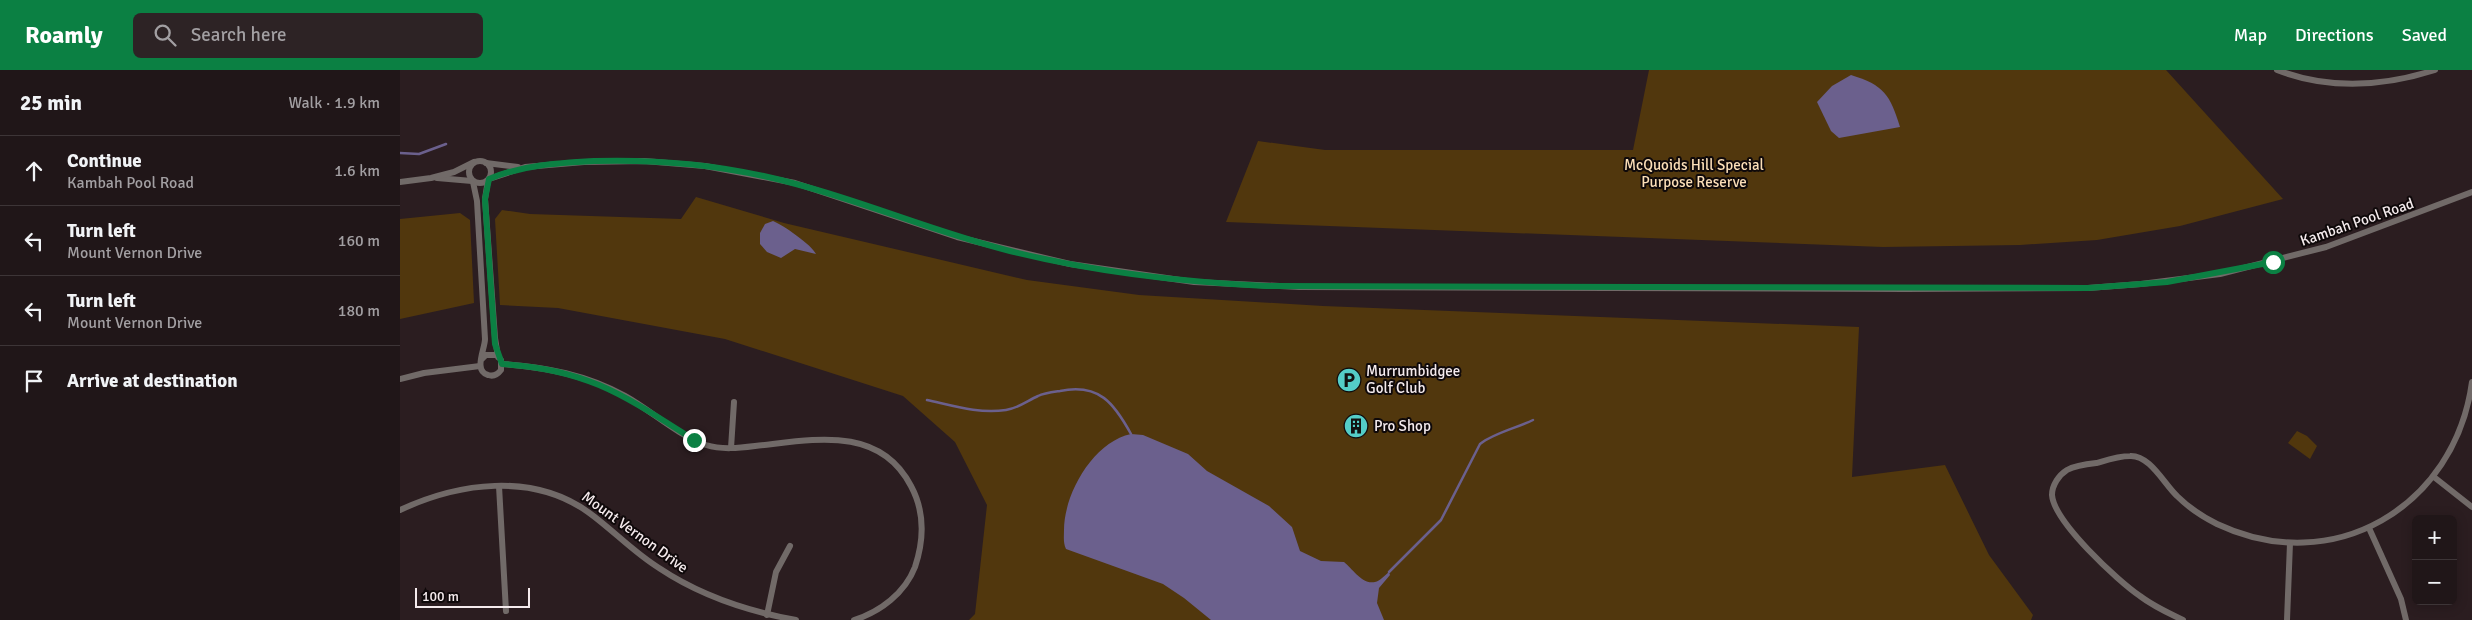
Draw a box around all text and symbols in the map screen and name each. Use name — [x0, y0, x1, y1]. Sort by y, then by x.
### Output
search box — [133, 13, 483, 58]
text: Roamly — [25, 20, 103, 50]
icon: search — [151, 21, 179, 49]
text: Search here — [191, 23, 287, 47]
text: Map — [2234, 24, 2267, 46]
text: Directions — [2295, 24, 2374, 46]
text: Saved — [2402, 24, 2447, 46]
text: 25 min — [20, 90, 82, 116]
text: Walk · 1.9 km — [288, 93, 380, 113]
text: Continue — [67, 149, 142, 173]
park label: McQuoids Hill Special Purpose Reserve — [1624, 156, 1764, 191]
icon: ahead — [20, 157, 48, 185]
text: 1.6 km — [334, 161, 380, 181]
text: Kambah Pool Road — [67, 173, 194, 193]
street label: Kambah Pool Road — [2298, 194, 2416, 250]
text: Turn left — [67, 219, 136, 243]
icon: left — [20, 227, 48, 255]
text: 160 m — [338, 231, 380, 251]
text: Mount Vernon Drive — [67, 243, 202, 263]
route start — [2262, 251, 2285, 274]
text: Turn left — [67, 289, 136, 313]
icon: left — [20, 297, 48, 325]
text: 180 m — [338, 301, 380, 321]
text: Mount Vernon Drive — [67, 313, 202, 333]
place label: Murrumbidgee Golf Club — [1366, 362, 1460, 397]
icon: arrive — [20, 367, 48, 395]
parking icon: Murrumbidgee Golf Club — [1336, 367, 1362, 393]
text: Arrive at destination — [67, 369, 238, 393]
building icon: Pro Shop — [1343, 413, 1369, 439]
place label: Pro Shop — [1374, 417, 1431, 435]
route end — [683, 429, 706, 452]
street label: Mount Vernon Drive — [578, 487, 692, 577]
map controls — [2412, 515, 2457, 605]
button: + — [2412, 515, 2457, 560]
button: − — [2412, 560, 2457, 605]
scale bar — [415, 585, 530, 608]
text: 100 m — [422, 588, 459, 605]

